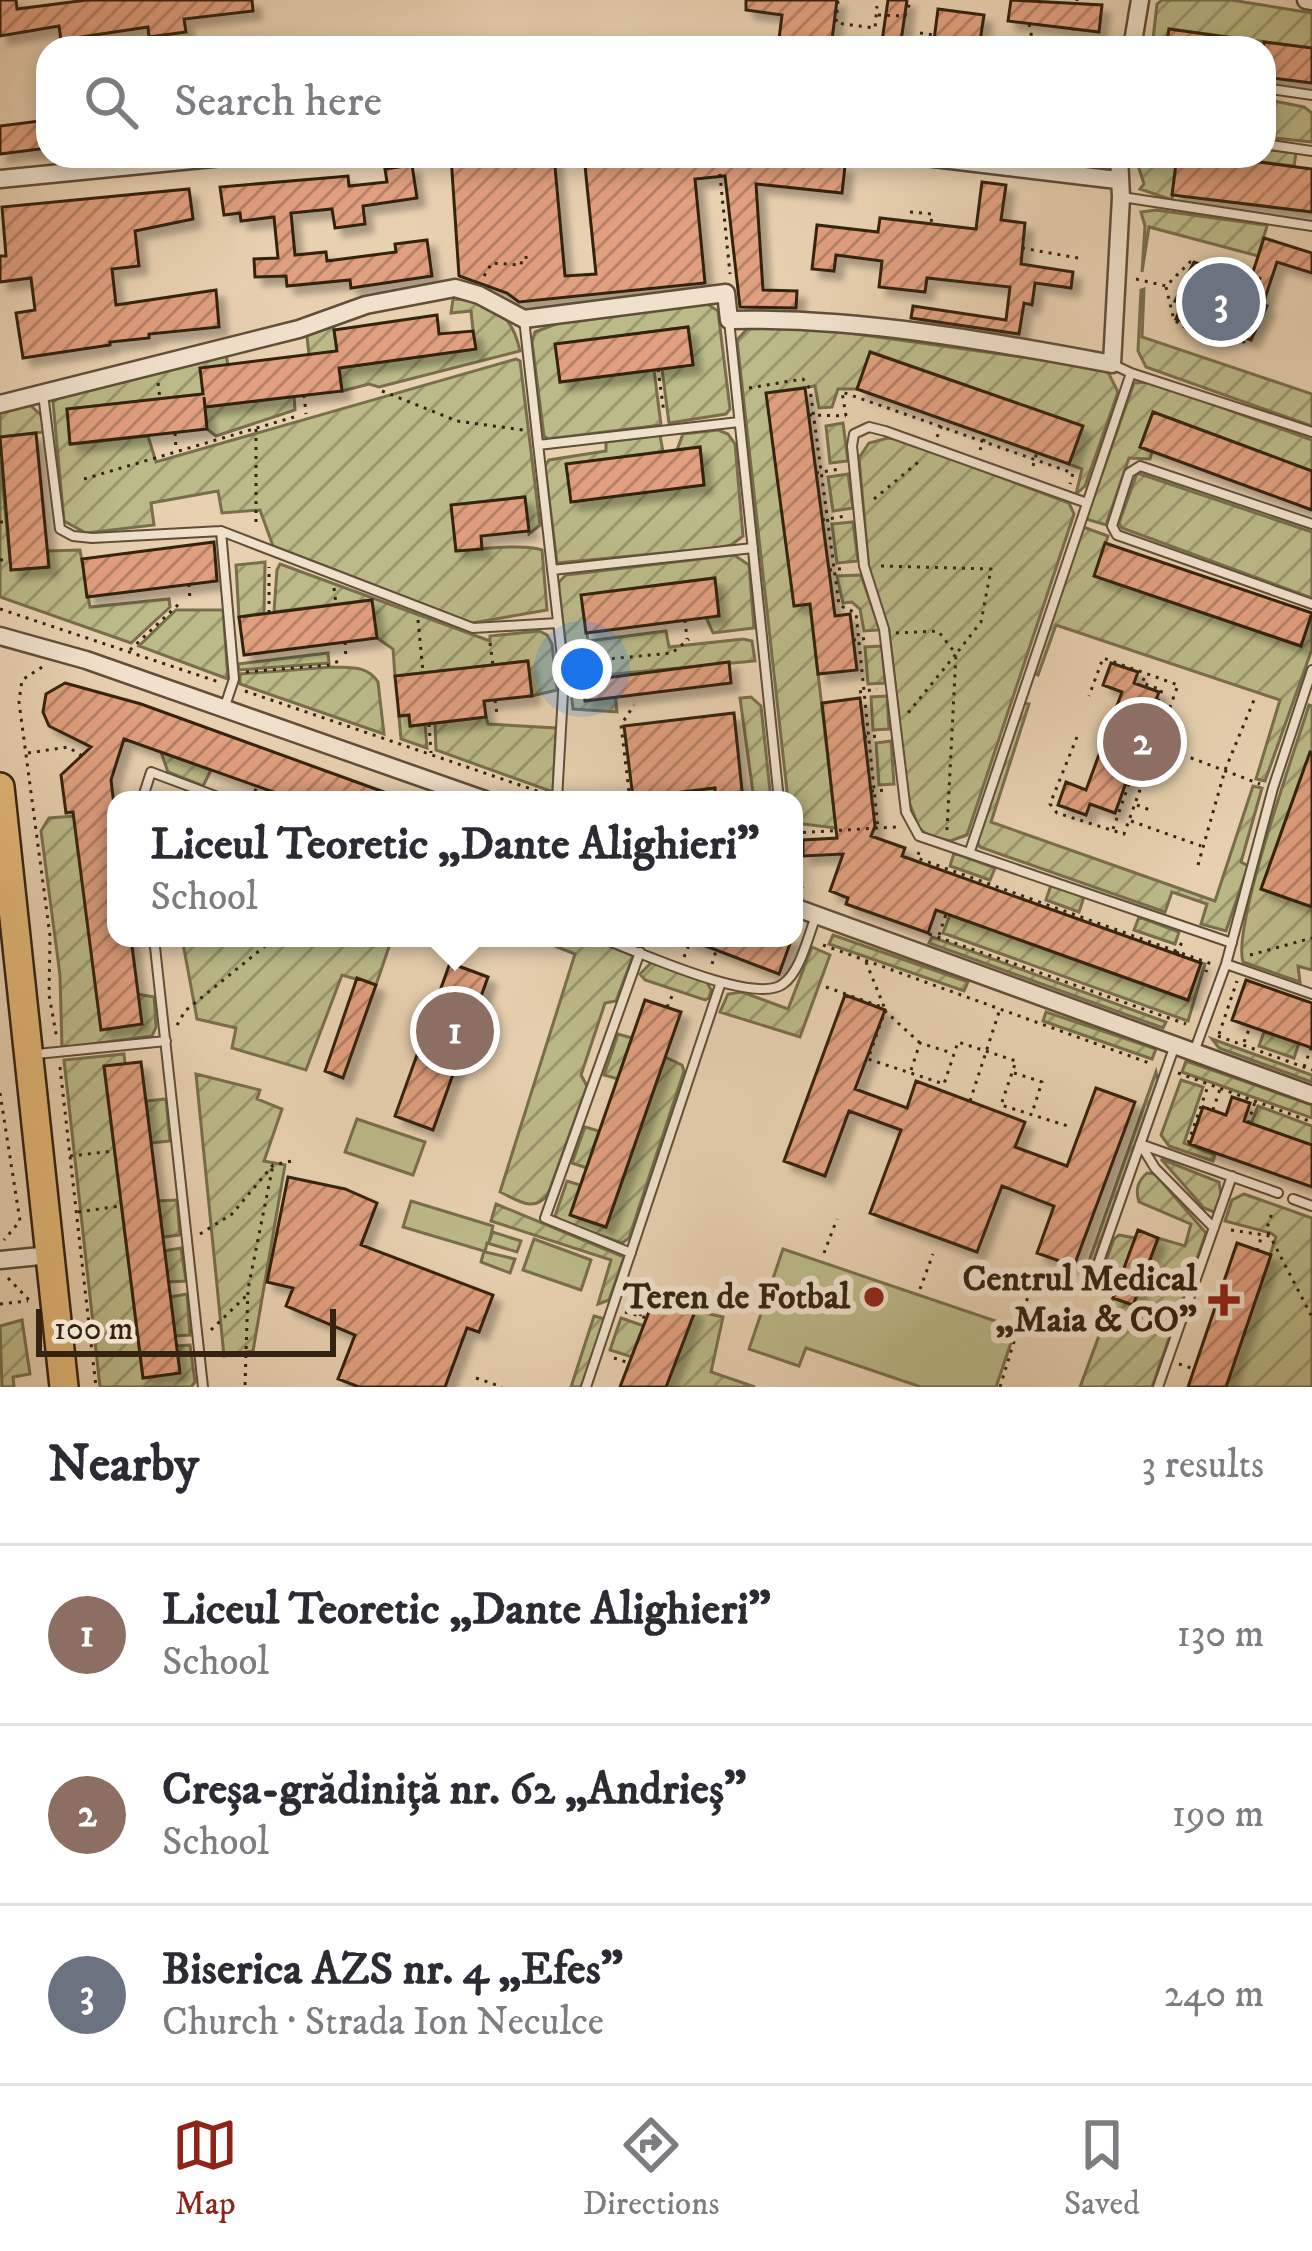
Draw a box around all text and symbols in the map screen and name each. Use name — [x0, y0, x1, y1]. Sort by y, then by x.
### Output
search box — [36, 36, 1276, 168]
icon: search — [78, 69, 144, 135]
text: Search here — [174, 74, 382, 130]
pin: 3 — [1182, 257, 1260, 347]
your location — [552, 639, 612, 699]
pin: 2 — [1103, 697, 1181, 787]
popup — [107, 791, 803, 947]
text: Liceul Teoretic „Dante Alighieri” — [151, 817, 759, 873]
text: School — [151, 873, 258, 922]
pin: 1 — [416, 986, 494, 1076]
place label: Centrul Medical „Maia & CO” — [963, 1257, 1198, 1343]
place label: Teren de Fotbal — [622, 1275, 851, 1320]
marker: Teren de Fotbal — [861, 1284, 887, 1310]
marker: Centrul Medical „Maia & CO” — [1208, 1284, 1240, 1316]
scale bar — [36, 1303, 336, 1356]
text: 100 m — [54, 1309, 133, 1350]
text: Nearby — [48, 1433, 199, 1497]
text: 3 results — [1141, 1441, 1264, 1490]
text: Liceul Teoretic „Dante Alighieri” — [162, 1582, 771, 1638]
text: 1 — [80, 1610, 94, 1659]
text: 130 m — [1176, 1610, 1264, 1659]
text: School — [162, 1638, 269, 1687]
text: Creșa-grădiniță nr. 62 „Andrieș” — [162, 1762, 746, 1818]
text: 2 — [77, 1790, 97, 1839]
text: 190 m — [1172, 1790, 1264, 1839]
text: School — [162, 1818, 269, 1867]
text: Biserica AZS nr. 4 „Efes” — [162, 1942, 623, 1998]
text: 3 — [80, 1970, 94, 2019]
text: 240 m — [1164, 1970, 1264, 2019]
text: Church · Strada Ion Neculce — [162, 1998, 604, 2047]
tab: Map — [172, 2112, 238, 2225]
tab: Directions — [583, 2112, 719, 2225]
tab: Saved — [1064, 2112, 1140, 2225]

